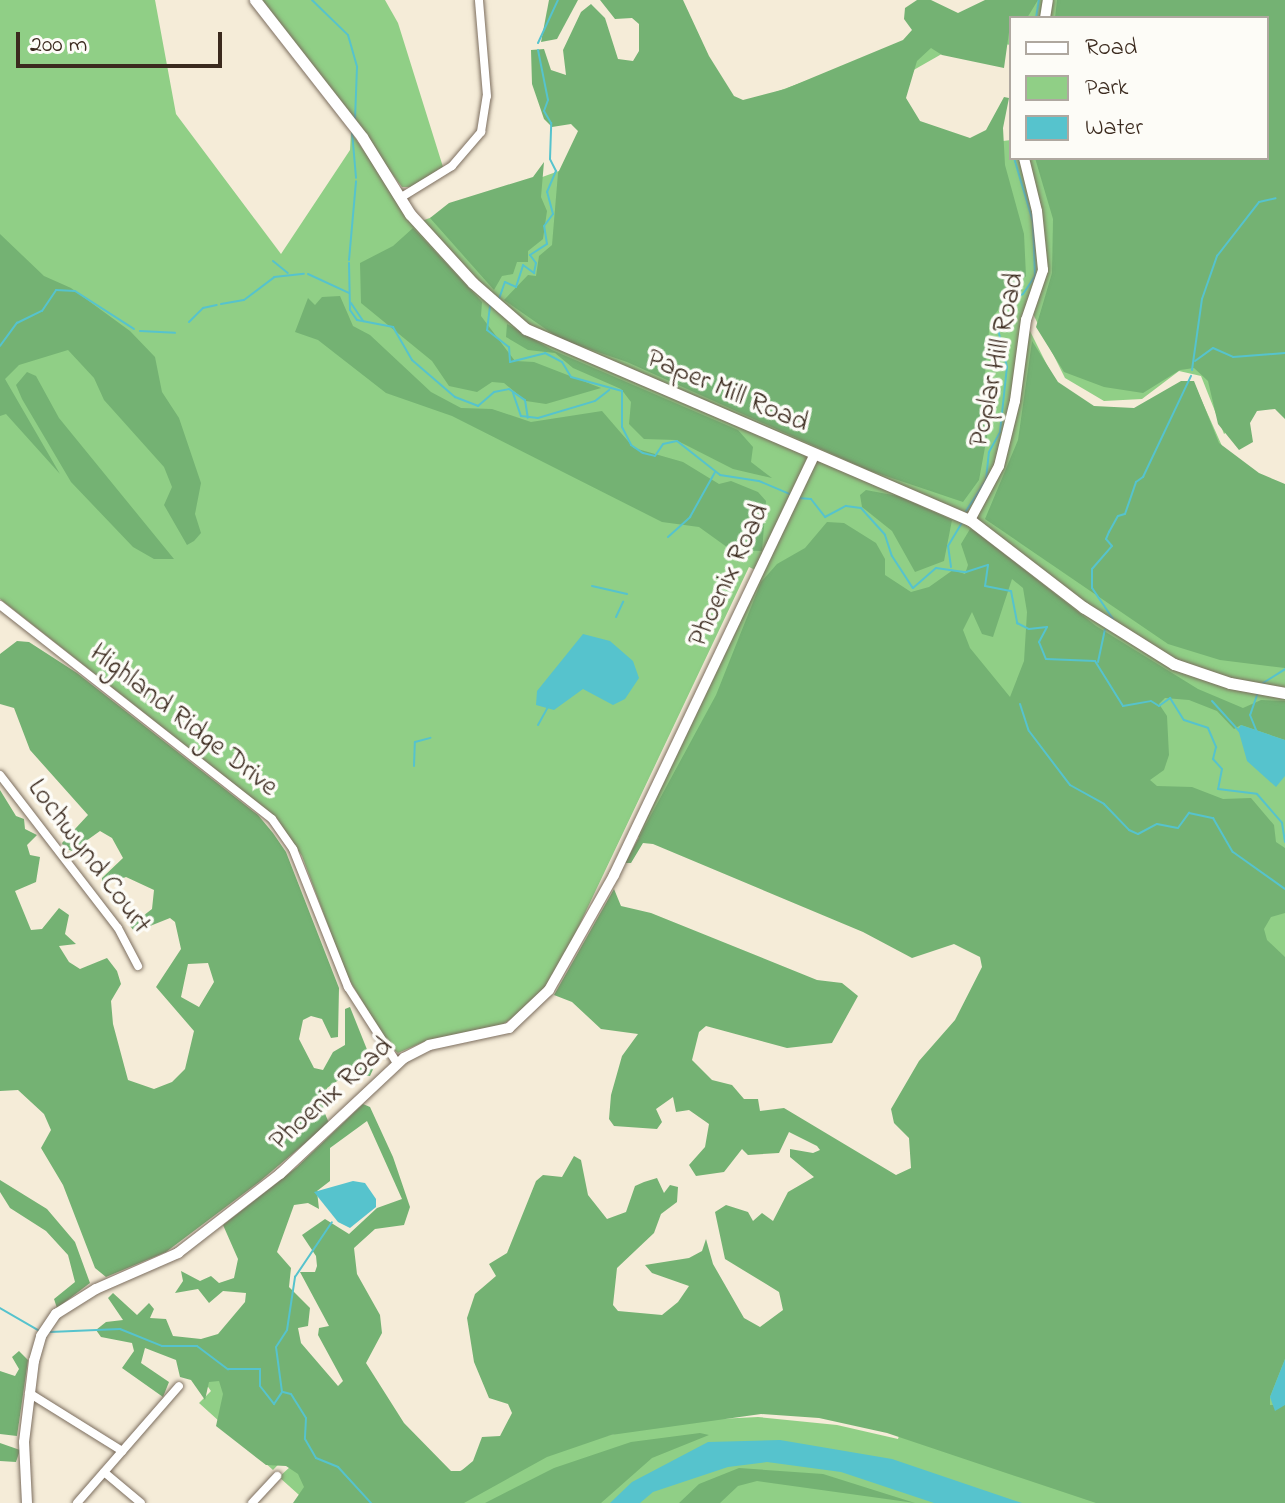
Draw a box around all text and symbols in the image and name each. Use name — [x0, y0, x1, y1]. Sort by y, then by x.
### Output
scale bar — [20, 16, 226, 66]
legend — [1009, 16, 1269, 160]
text: 200 m — [30, 28, 87, 63]
text: Road — [1085, 31, 1137, 66]
text: Park — [1085, 71, 1128, 106]
text: Water — [1085, 111, 1143, 146]
street label: Poplar Hill Road — [963, 270, 1033, 450]
street label: Paper Mill Road — [641, 343, 813, 441]
street label: Phoenix Road — [682, 499, 778, 653]
street label: Highland Ridge Drive — [82, 637, 284, 805]
street label: Lochwynd Court — [19, 773, 157, 941]
street label: Phoenix Road — [263, 1031, 401, 1159]

